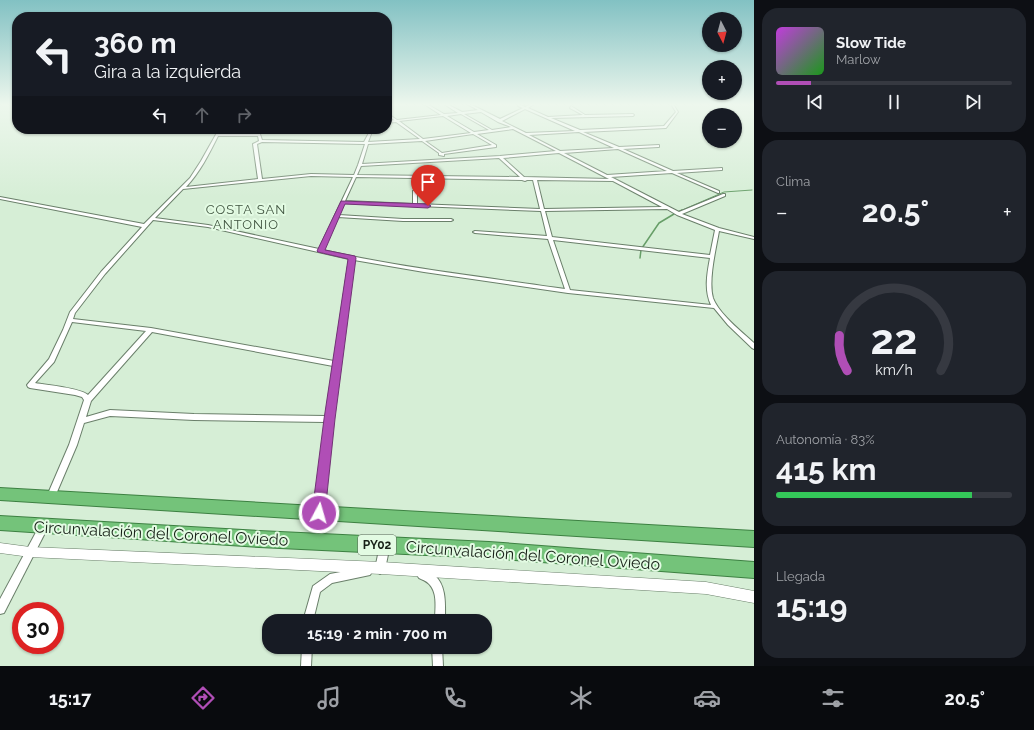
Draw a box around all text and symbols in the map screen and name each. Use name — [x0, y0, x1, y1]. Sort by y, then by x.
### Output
north arrow — [702, 12, 742, 52]
map controls — [702, 12, 742, 148]
text: 360 m — [94, 27, 177, 60]
icon: left — [28, 28, 80, 80]
text: Slow Tide — [836, 34, 906, 52]
text: Marlow — [836, 52, 881, 67]
button: + — [702, 60, 742, 100]
text: Gira a la izquierda — [94, 61, 241, 82]
icon: previous — [804, 91, 826, 113]
icon: pause — [883, 91, 905, 113]
icon: next — [962, 91, 984, 113]
icon: left — [149, 104, 171, 126]
icon: ahead — [191, 104, 213, 126]
icon: right — [233, 104, 255, 126]
button: − — [702, 108, 742, 148]
pin — [411, 165, 445, 206]
icon: arrive — [417, 171, 439, 193]
text: Clima — [776, 174, 810, 189]
text: 20.5° — [862, 194, 929, 229]
text: − — [776, 199, 788, 225]
text: + — [1003, 199, 1012, 225]
district label: COSTA SAN ANTONIO — [206, 202, 286, 232]
text: 22 — [871, 315, 917, 364]
text: km/h — [875, 362, 913, 378]
text: Autonomía · 83% — [776, 432, 875, 447]
text: 415 km — [776, 452, 876, 487]
position arrow — [298, 492, 340, 534]
street label: Circunvalación del Coronel Oviedo — [33, 517, 289, 550]
road number: PY02 — [358, 535, 396, 555]
street label: Circunvalación del Coronel Oviedo — [405, 537, 661, 574]
text: Llegada — [776, 569, 825, 584]
text: 15:19 — [776, 589, 847, 624]
speed limit sign: 30 — [12, 602, 64, 654]
text: 15:19 · 2 min · 700 m — [307, 625, 447, 643]
icon: directions — [189, 684, 217, 712]
icon: music — [315, 684, 343, 712]
icon: phone — [441, 684, 469, 712]
icon: climate — [567, 684, 595, 712]
icon: car — [693, 684, 721, 712]
icon: filters — [819, 684, 847, 712]
text: 15:17 — [49, 688, 91, 709]
text: 20.5° — [945, 688, 985, 709]

